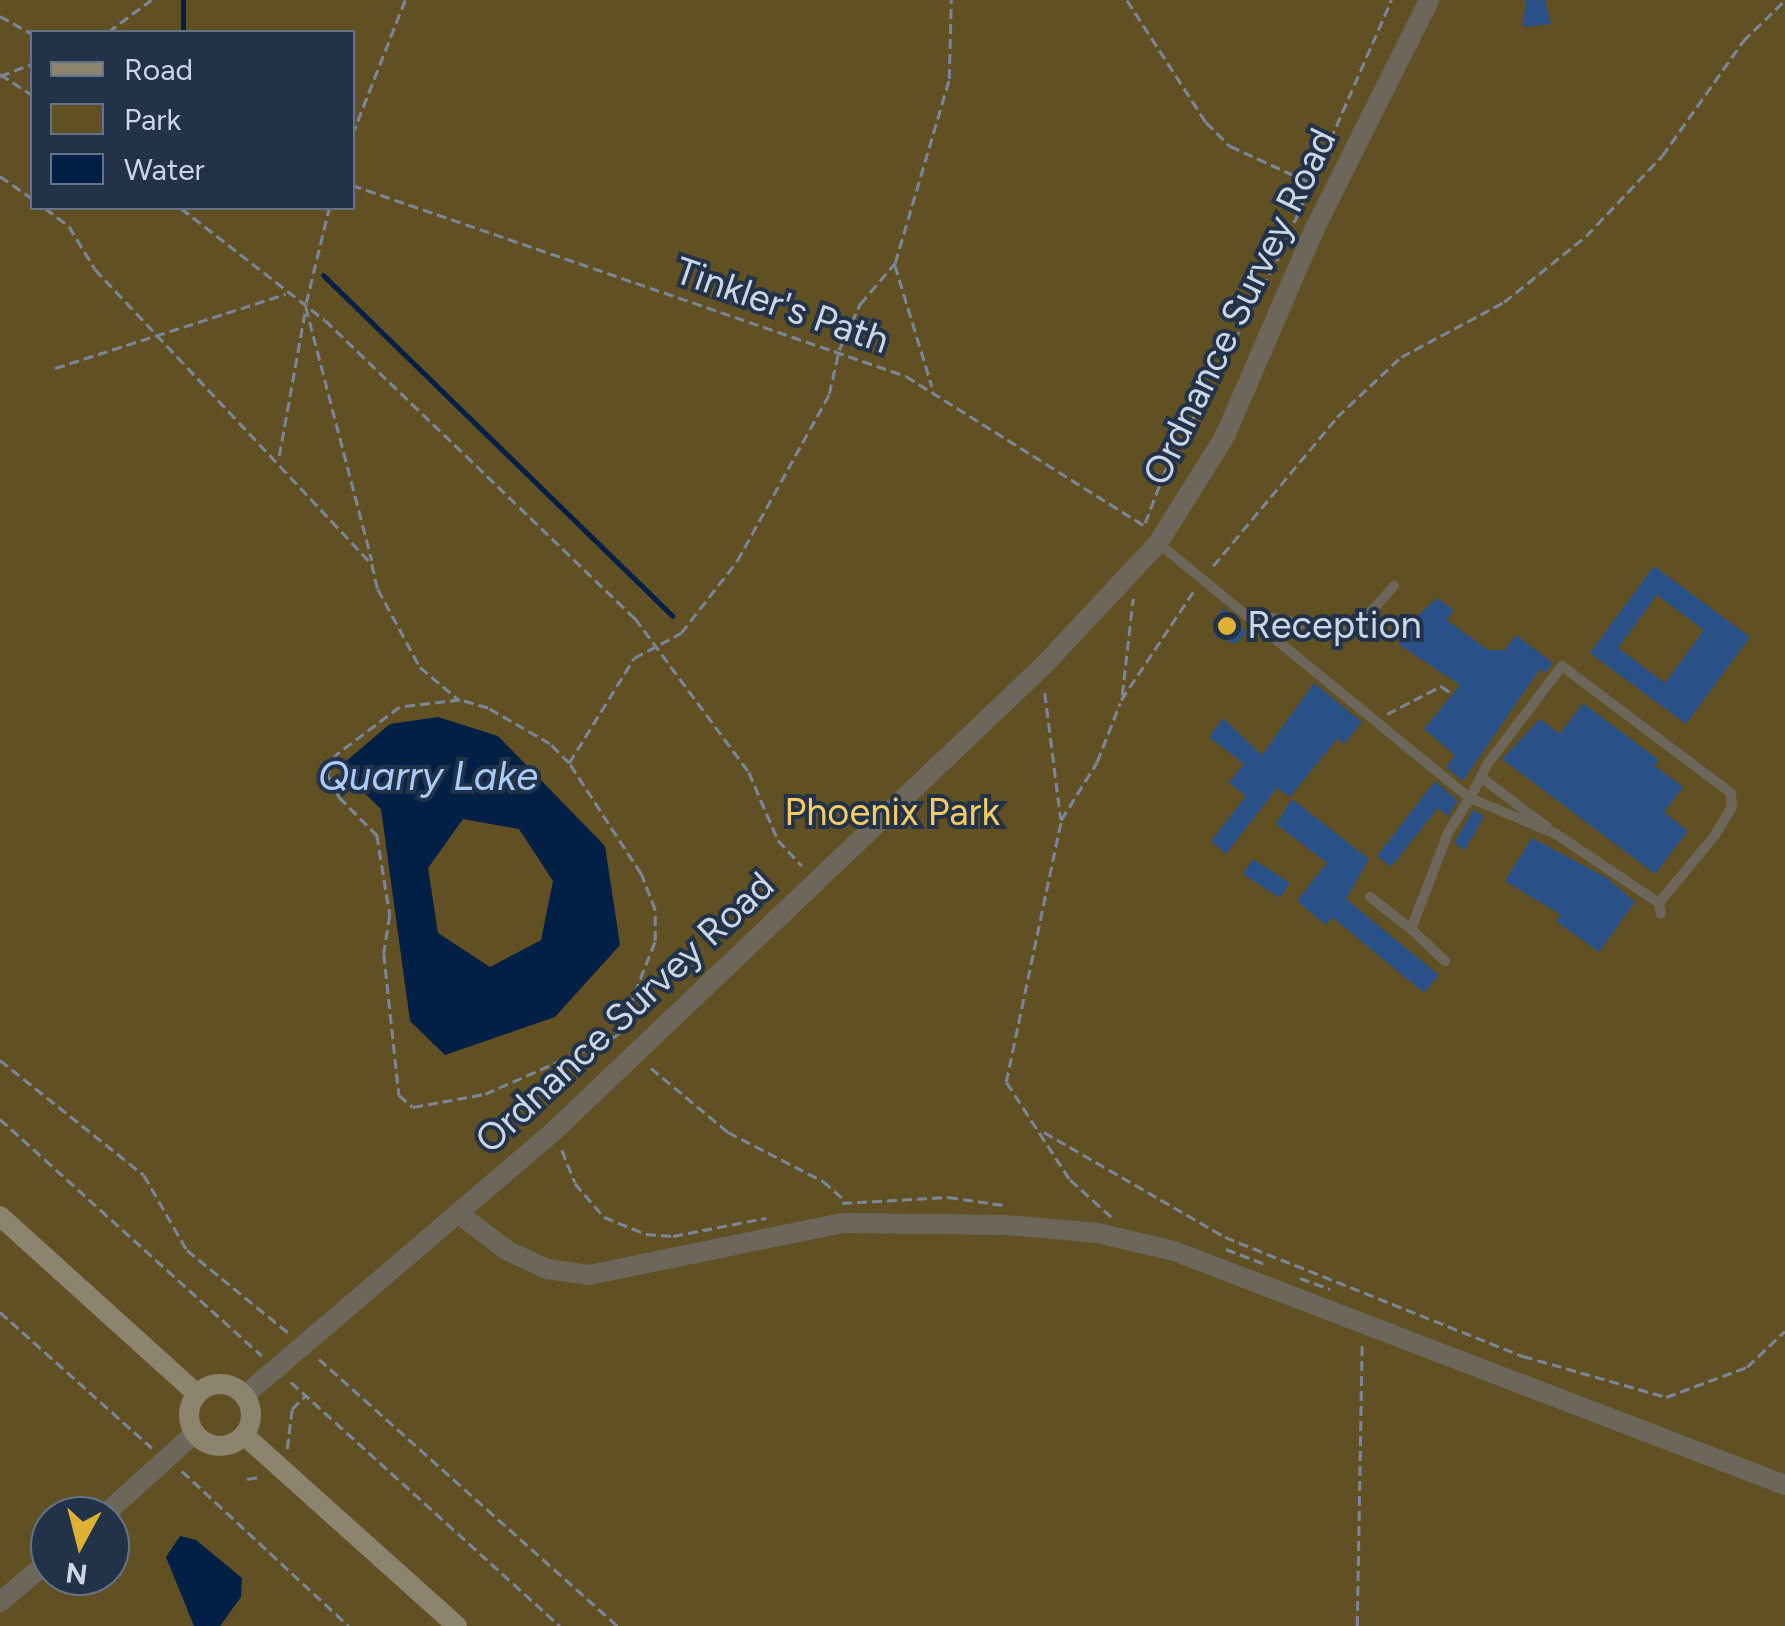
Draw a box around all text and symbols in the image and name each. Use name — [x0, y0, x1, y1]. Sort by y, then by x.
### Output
legend — [30, 30, 355, 210]
text: Road — [124, 51, 193, 88]
text: Park — [124, 101, 181, 138]
street label: Ordnance Survey Road — [1134, 121, 1346, 493]
text: Water — [124, 151, 205, 188]
street label: Tinkler's Path — [669, 248, 895, 364]
place label: Reception — [1247, 603, 1422, 649]
marker: Reception — [1216, 615, 1238, 637]
water label: Quarry Lake — [318, 752, 538, 800]
park label: Phoenix Park — [784, 790, 1000, 836]
street label: Ordnance Survey Road — [467, 863, 783, 1163]
north arrow — [30, 1496, 130, 1596]
text: N — [64, 1556, 89, 1592]

